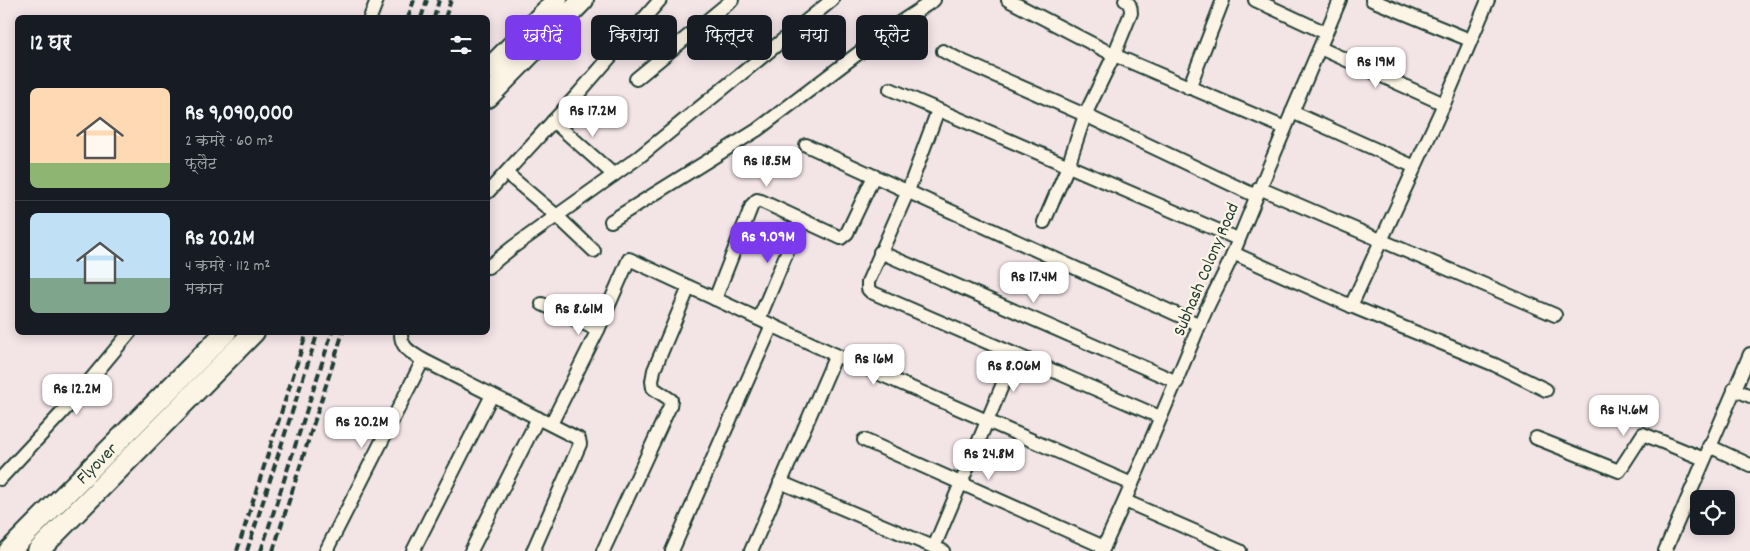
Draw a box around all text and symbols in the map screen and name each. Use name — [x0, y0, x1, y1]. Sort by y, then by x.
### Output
chip: खरीदें — [505, 15, 581, 60]
chip: किराया — [591, 15, 677, 60]
chip: फ़िल्टर — [687, 15, 772, 60]
chip: नया — [782, 15, 846, 60]
chip: फ़्लैट — [856, 15, 928, 60]
text: 12 घर — [30, 30, 71, 60]
icon: filters — [447, 31, 475, 59]
pin: Rs 19M — [1335, 46, 1417, 89]
text: Rs 19M — [1357, 51, 1395, 74]
pin: Rs 17.2M — [541, 96, 645, 138]
text: Rs 9,090,000 — [185, 100, 293, 130]
text: Rs 17.2M — [570, 100, 616, 123]
icon: home — [70, 108, 130, 168]
text: 2 कमरे · 60 m² — [185, 130, 273, 153]
pin: Rs 18.5M — [715, 146, 819, 188]
text: Rs 18.5M — [743, 150, 791, 173]
text: फ़्लैट — [185, 153, 217, 176]
street label: Subhash Colony Road — [1168, 199, 1247, 341]
pin: Rs 9.09M — [716, 222, 820, 264]
text: Rs 20.2M — [185, 225, 254, 255]
text: Rs 9.09M — [741, 226, 795, 249]
icon: home — [70, 233, 130, 293]
text: 4 कमरे · 112 m² — [185, 255, 270, 278]
pin: Rs 17.4M — [982, 262, 1086, 304]
text: Rs 17.4M — [1011, 266, 1057, 289]
text: मकान — [185, 278, 223, 301]
pin: Rs 8.61M — [527, 294, 631, 336]
text: Rs 8.61M — [555, 298, 603, 321]
pin: Rs 16M — [833, 344, 915, 386]
text: Rs 16M — [855, 348, 893, 371]
pin: Rs 8.06M — [962, 350, 1066, 393]
text: Rs 8.06M — [987, 355, 1041, 378]
pin: Rs 12.2M — [25, 374, 129, 416]
text: Rs 12.2M — [53, 378, 101, 401]
pin: Rs 14.6M — [1572, 394, 1676, 437]
text: Rs 14.6M — [1600, 399, 1648, 422]
pin: Rs 20.2M — [310, 406, 414, 449]
text: Rs 20.2M — [336, 411, 388, 434]
street label: Flyover — [72, 438, 125, 491]
pin: Rs 24.8M — [937, 438, 1041, 481]
text: Rs 24.8M — [964, 443, 1014, 466]
map controls — [1690, 490, 1735, 535]
button: locate — [1690, 490, 1735, 535]

